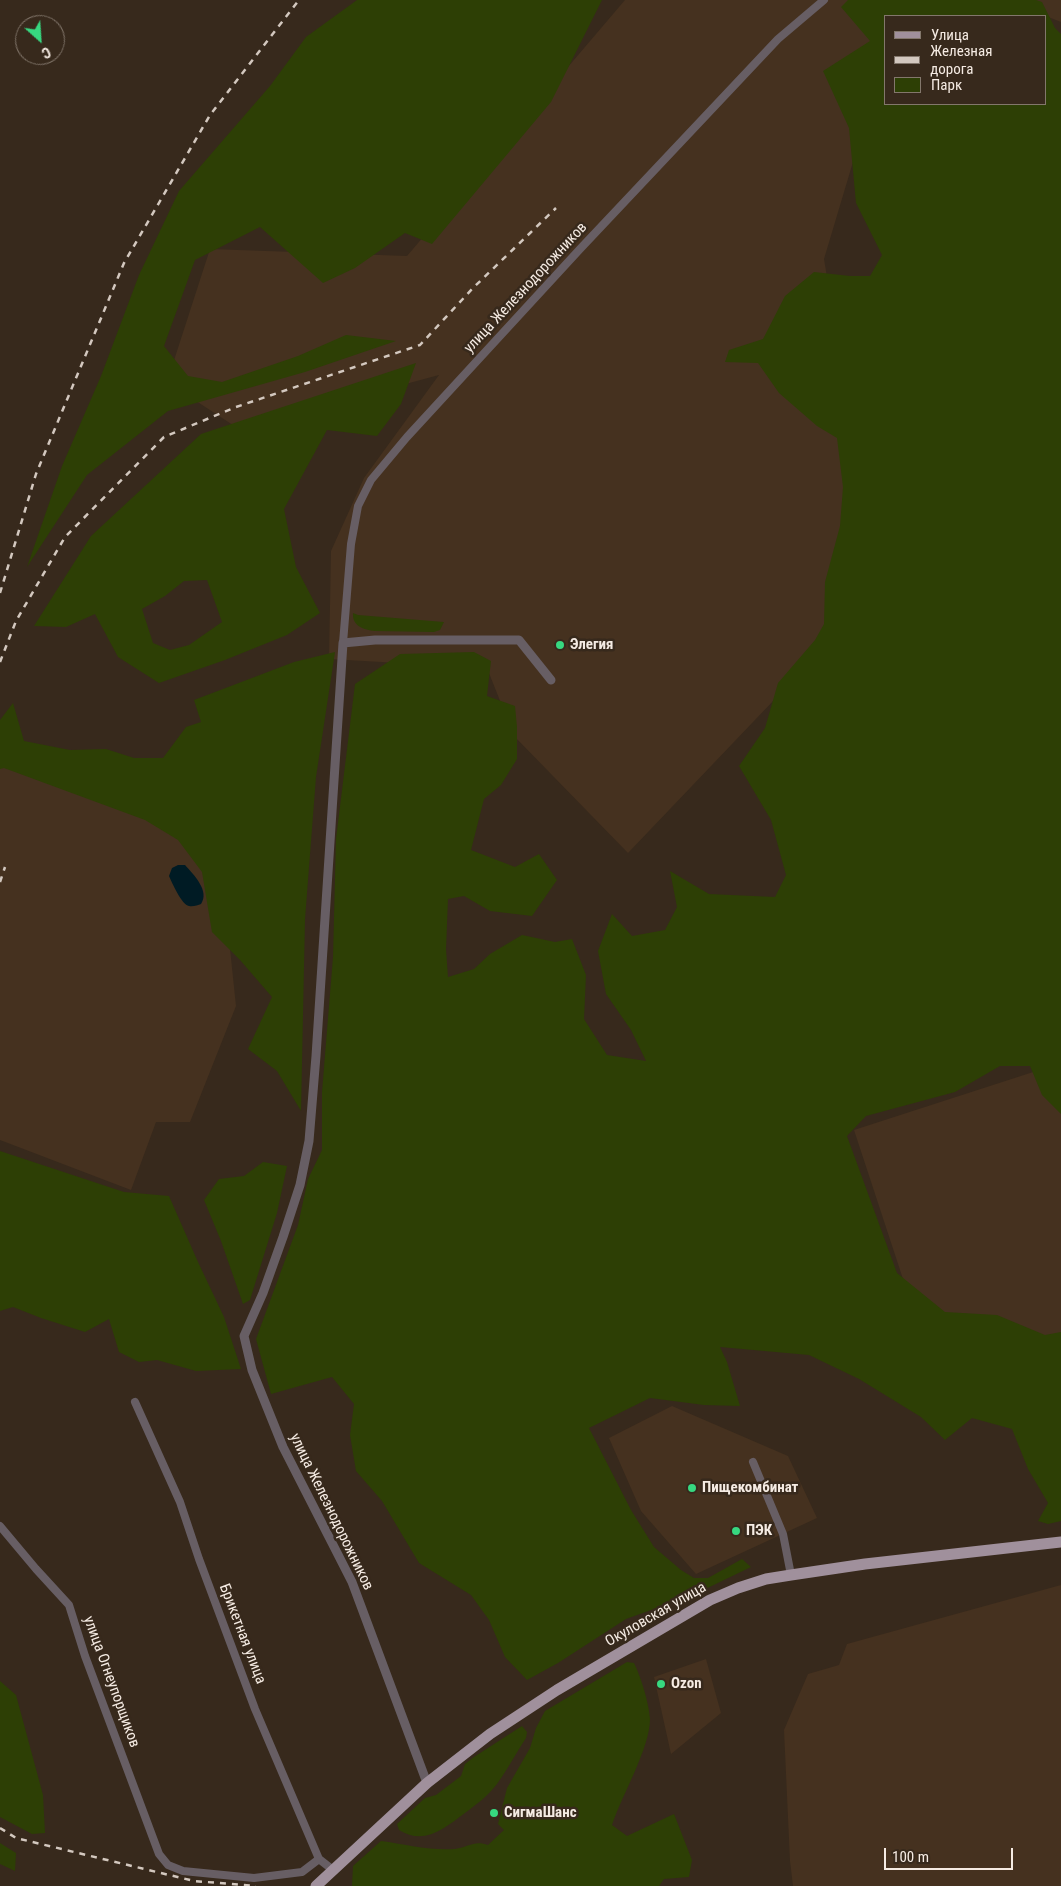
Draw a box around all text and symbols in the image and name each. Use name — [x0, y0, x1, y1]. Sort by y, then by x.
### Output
north arrow — [15, 15, 65, 65]
legend — [884, 15, 1046, 105]
text: Улица — [931, 26, 969, 44]
text: Железная дорога — [930, 42, 992, 78]
text: С — [39, 44, 53, 62]
text: Парк — [931, 76, 962, 94]
street label: улица Железнодорожников — [461, 219, 591, 357]
place label: Элегия — [570, 636, 613, 654]
marker: Элегия — [554, 639, 566, 651]
street label: улица Железнодорожников — [285, 1431, 377, 1593]
place label: Пищекомбинат — [702, 1479, 798, 1497]
marker: Пищекомбинат — [686, 1482, 698, 1494]
place label: ПЭК — [746, 1522, 772, 1540]
marker: ПЭК — [730, 1525, 742, 1537]
street label: Окуловская улица — [602, 1579, 710, 1651]
street label: Брикетная улица — [215, 1582, 269, 1686]
street label: улица Огнеупорщиков — [79, 1614, 143, 1750]
place label: Ozon — [671, 1675, 702, 1693]
marker: Ozon — [655, 1678, 667, 1690]
place label: СигмаШанс — [504, 1804, 577, 1822]
marker: СигмаШанс — [488, 1807, 500, 1819]
scale bar — [886, 1838, 1015, 1870]
text: 100 m — [892, 1848, 929, 1866]

